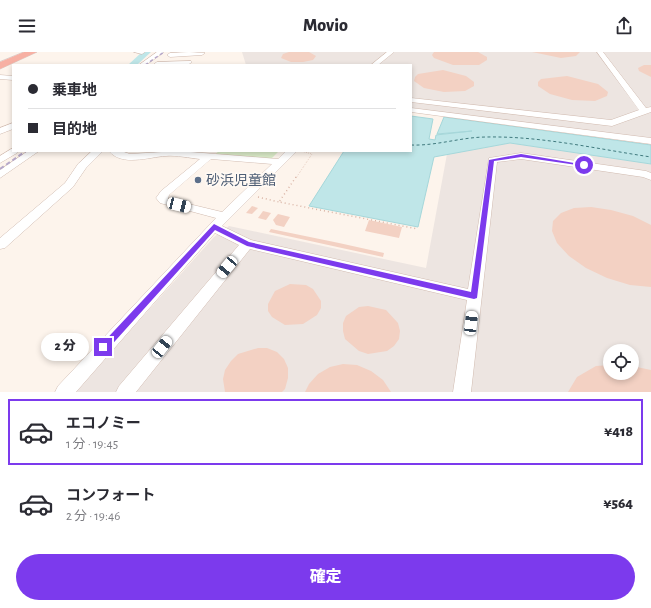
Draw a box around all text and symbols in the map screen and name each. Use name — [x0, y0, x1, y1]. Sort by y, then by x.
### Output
icon: menu — [16, 15, 38, 37]
icon: share — [613, 15, 635, 37]
text: Movio — [303, 17, 348, 35]
text: 乗車地 — [52, 83, 97, 98]
text: 目的地 — [52, 122, 97, 137]
route start — [575, 156, 593, 174]
place label: 砂浜児童館 — [206, 173, 276, 188]
marker: 砂浜児童館 — [193, 175, 203, 185]
car — [166, 196, 192, 214]
car — [215, 254, 239, 280]
car — [464, 310, 478, 336]
callout: 2 分 — [41, 333, 89, 361]
car — [150, 334, 174, 360]
route end — [94, 338, 112, 356]
text: 2 分 — [54, 340, 76, 353]
map controls — [603, 344, 639, 380]
button: locate — [603, 344, 639, 380]
icon: car — [18, 414, 54, 450]
text: エコノミー — [66, 416, 141, 431]
text: ¥418 — [604, 424, 633, 439]
text: 1 分 · 19:45 — [66, 438, 118, 451]
icon: car — [18, 486, 54, 522]
text: コンフォート — [66, 488, 156, 503]
text: ¥564 — [603, 496, 633, 511]
text: 2 分 · 19:46 — [66, 510, 120, 523]
button: 確定 — [16, 554, 635, 600]

